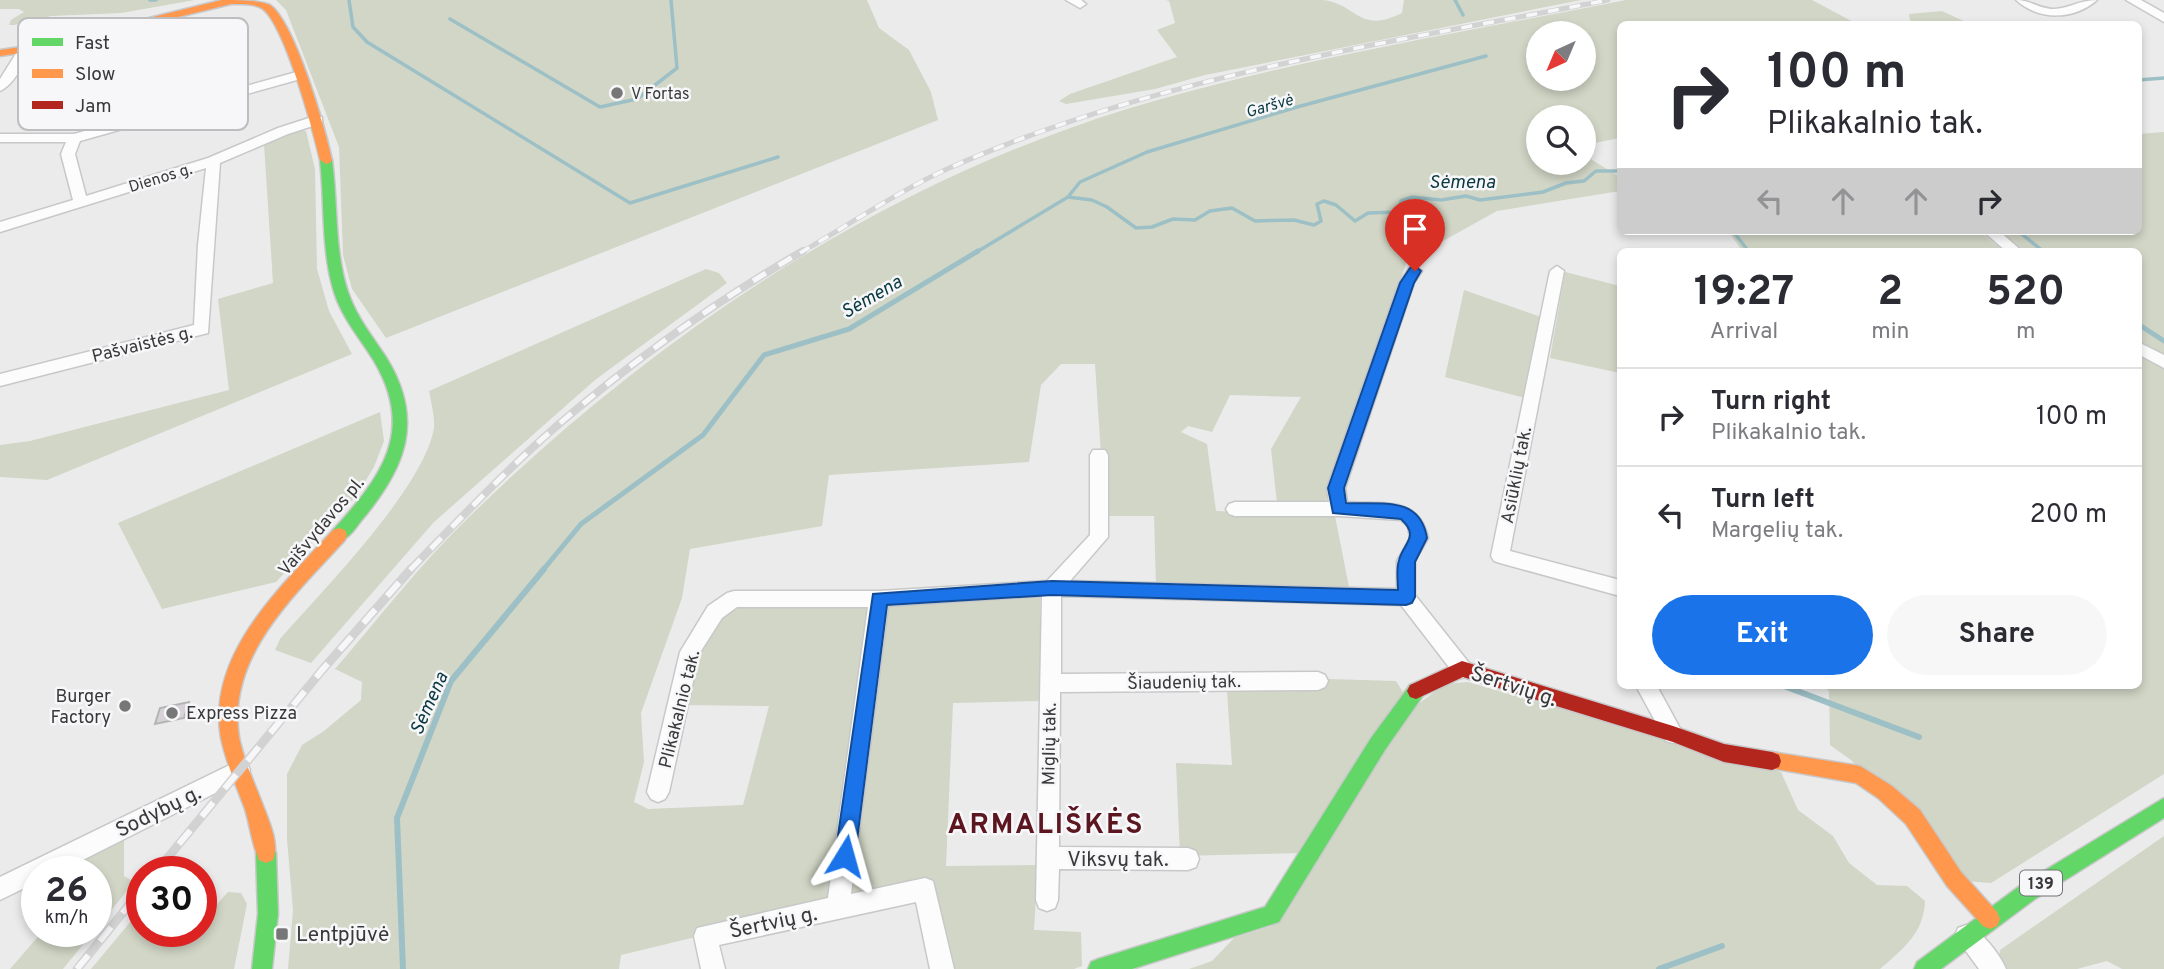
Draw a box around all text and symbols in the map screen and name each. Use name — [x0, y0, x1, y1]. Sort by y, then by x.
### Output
legend — [18, 18, 248, 130]
north arrow — [1526, 21, 1596, 91]
map controls — [1526, 21, 1596, 175]
text: Fast — [75, 32, 110, 56]
text: 100 m — [1767, 44, 1906, 106]
icon: right — [1652, 49, 1743, 140]
text: Slow — [75, 63, 115, 87]
marker: V Fortas — [609, 85, 625, 101]
place label: V Fortas — [631, 85, 689, 105]
water label: Garšvė — [1244, 90, 1296, 123]
text: Jam — [75, 95, 112, 119]
button: search — [1526, 105, 1596, 175]
text: Plikakalnio tak. — [1767, 105, 1983, 145]
street label: Dienos g. — [126, 160, 195, 198]
water label: Sėmena — [1429, 171, 1495, 195]
icon: left — [1751, 182, 1789, 220]
icon: ahead — [1824, 182, 1862, 220]
icon: ahead — [1897, 182, 1935, 220]
icon: right — [1970, 182, 2008, 220]
pin — [1385, 199, 1445, 271]
icon: arrive — [1396, 210, 1434, 248]
text: 19:27 — [1694, 267, 1794, 320]
text: 2 — [1877, 267, 1903, 320]
text: 520 — [1986, 267, 2065, 320]
water label: Sėmena — [837, 271, 907, 325]
text: Arrival — [1710, 318, 1778, 347]
text: min — [1871, 318, 1909, 347]
text: m — [2016, 318, 2035, 347]
street label: Pašvaistės g. — [90, 322, 195, 369]
text: Turn right — [1711, 386, 1831, 419]
icon: right — [1652, 398, 1690, 436]
text: 100 m — [2036, 401, 2107, 434]
text: Plikakalnio tak. — [1711, 419, 1866, 448]
street label: Asiūklių tak. — [1497, 425, 1538, 526]
street label: Vaišvydavos pl. — [274, 473, 370, 581]
text: Turn left — [1711, 484, 1815, 517]
icon: left — [1652, 496, 1690, 534]
text: 200 m — [2030, 499, 2107, 532]
text: Margelių tak. — [1711, 517, 1843, 546]
button: Exit — [1652, 595, 1873, 675]
button: Share — [1887, 595, 2107, 675]
street label: Plikakalnio tak. — [655, 648, 706, 771]
street label: Šertvių g. — [1467, 660, 1560, 714]
water label: Sėmena — [405, 668, 454, 739]
street label: Šiaudenių tak. — [1127, 669, 1241, 696]
place label: Burger Factory — [51, 686, 111, 730]
marker: Burger Factory — [117, 698, 133, 714]
place label: Express Pizza — [186, 703, 297, 726]
street label: Miglių tak. — [1038, 703, 1063, 786]
marker: Express Pizza — [164, 705, 180, 721]
street label: Sodybų g. — [111, 780, 206, 845]
district label: ARMALIŠKĖS — [948, 806, 1144, 844]
position arrow — [808, 819, 882, 893]
street label: Viksvų tak. — [1067, 847, 1169, 874]
speed limit sign: 30 — [126, 856, 217, 947]
text: 26 — [45, 870, 88, 914]
road number: 139 — [2020, 870, 2062, 896]
street label: Šertvių g. — [727, 900, 820, 946]
text: km/h — [45, 907, 88, 930]
place label: Lentpjūvė — [296, 922, 389, 949]
marker: Lentpjūvė — [274, 926, 290, 942]

